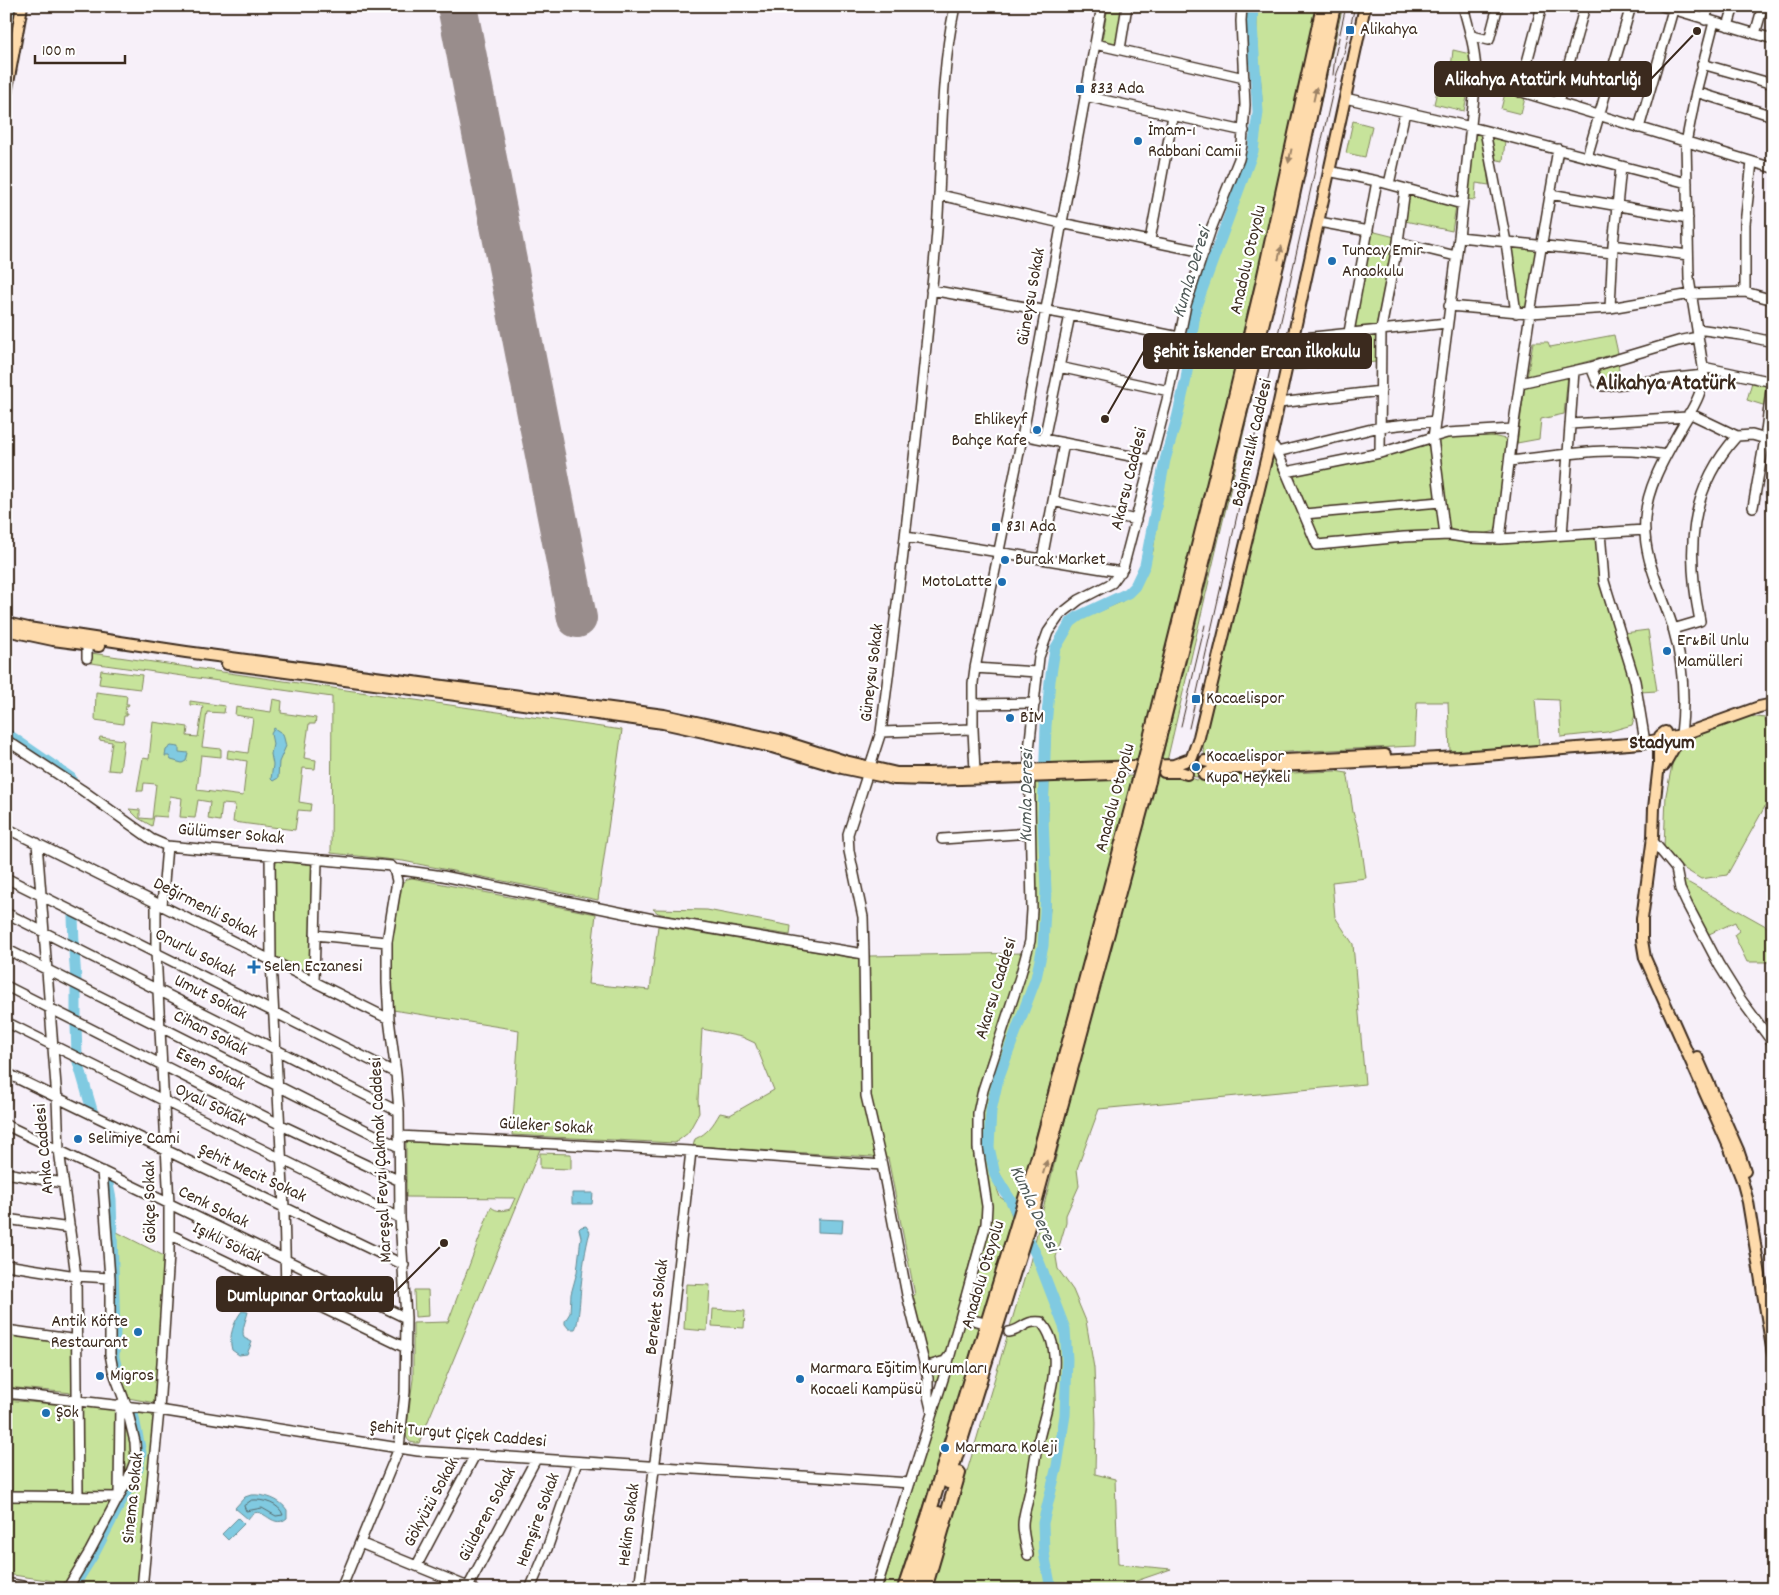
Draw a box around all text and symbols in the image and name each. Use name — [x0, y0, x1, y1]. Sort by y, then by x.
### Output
place label: Alikahya — [1360, 18, 1418, 43]
marker: Alikahya — [1344, 24, 1356, 36]
scale bar — [35, 32, 125, 64]
text: 100 m — [42, 41, 75, 63]
callout: Alikahya Atatürk Muhtarlığı — [1435, 62, 1651, 96]
text: Alikahya Atatürk Muhtarlığı — [1445, 68, 1641, 95]
place label: 833 Ada — [1090, 77, 1145, 102]
marker: 833 Ada — [1074, 83, 1086, 95]
one-way arrow — [1311, 86, 1319, 102]
place label: İmam-ı Rabbani Camii — [1148, 119, 1241, 165]
marker: İmam-ı Rabbani Camii — [1132, 135, 1144, 147]
one-way arrow — [1286, 149, 1294, 165]
street label: Anadolu Otoyolu — [1224, 203, 1274, 317]
water label: Kumla Deresi — [1167, 221, 1221, 321]
place label: Tuncay Emir Anaokulu — [1342, 239, 1423, 285]
street label: Güneysu Sokak — [1011, 246, 1053, 348]
one-way arrow — [1276, 246, 1284, 261]
marker: Tuncay Emir Anaokulu — [1326, 255, 1338, 267]
callout: Şehit İskender Ercan İlkokulu — [1144, 334, 1371, 368]
text: Şehit İskender Ercan İlkokulu — [1154, 340, 1360, 367]
district label: Alikahya Atatürk — [1596, 369, 1736, 400]
street label: Bağımsızlık Caddesi — [1226, 377, 1280, 509]
place label: Ehlikeyf Bahçe Kafe — [951, 408, 1028, 454]
marker: Ehlikeyf Bahçe Kafe — [1031, 424, 1043, 436]
street label: Akarsu Caddesi — [1105, 425, 1155, 533]
place label: 831 Ada — [1006, 515, 1057, 540]
marker: 831 Ada — [990, 521, 1002, 533]
place label: Burak Market — [1015, 548, 1106, 573]
marker: Burak Market — [999, 554, 1011, 566]
place label: MotoLatte — [922, 570, 992, 595]
marker: MotoLatte — [996, 576, 1008, 588]
street label: Güneysu Sokak — [855, 622, 891, 724]
place label: Er&Bil Unlu Mamülleri — [1677, 629, 1749, 675]
marker: Er&Bil Unlu Mamülleri — [1661, 645, 1673, 657]
place label: Kocaelispor — [1206, 687, 1284, 712]
marker: Kocaelispor — [1190, 693, 1202, 705]
place label: BİM — [1020, 706, 1044, 731]
marker: BİM — [1004, 712, 1016, 724]
district label: Stadyum — [1629, 730, 1695, 758]
street label: Anadolu Otoyolu — [1089, 741, 1143, 855]
place label: Kocaelispor Kupa Heykeli — [1206, 745, 1290, 791]
water label: Kumla Deresi — [1014, 746, 1042, 843]
marker: Kocaelispor Kupa Heykeli — [1190, 761, 1202, 773]
street label: Gülümser Sokak — [177, 818, 285, 852]
street label: Değirmenli Sokak — [148, 872, 262, 946]
street label: Onurlu Sokak — [150, 923, 240, 985]
street label: Akarsu Caddesi — [970, 935, 1024, 1043]
place label: Selen Eczanesi — [264, 955, 362, 980]
marker: Selen Eczanesi — [248, 961, 260, 973]
street label: Umut Sokak — [169, 969, 251, 1027]
street label: Cihan Sokak — [168, 1005, 252, 1063]
street label: Esen Sokak — [171, 1042, 249, 1098]
street label: Mareşal Fevzi Çakmak Caddesi — [364, 1057, 400, 1263]
street label: Oyalı Sokak — [170, 1078, 250, 1134]
street label: Anka Caddesi — [29, 1103, 61, 1195]
street label: Güleker Sokak — [498, 1112, 594, 1142]
place label: Selimiye Cami — [88, 1127, 179, 1152]
marker: Selimiye Cami — [72, 1133, 84, 1145]
street label: Şehit Mecit Sokak — [194, 1138, 310, 1210]
street label: Gökçe Sokak — [138, 1160, 164, 1244]
one-way arrow — [1041, 1160, 1049, 1175]
water label: Kumla Deresi — [1001, 1161, 1066, 1260]
street label: Cenk Sokak — [173, 1180, 253, 1236]
street label: Işıklı Sokak — [188, 1216, 266, 1272]
street label: Anadolu Otoyolu — [956, 1218, 1012, 1332]
street label: Bereket Sokak — [640, 1258, 676, 1356]
callout: Dumlupınar Ortaokulu — [217, 1277, 393, 1311]
text: Dumlupınar Ortaokulu — [227, 1284, 383, 1311]
place label: Antik Köfte Restaurant — [51, 1310, 128, 1356]
marker: Antik Köfte Restaurant — [132, 1326, 144, 1338]
place label: Marmara Eğitim Kurumları Kocaeli Kampüsü — [810, 1357, 987, 1403]
place label: Migros — [110, 1364, 154, 1389]
marker: Migros — [94, 1370, 106, 1382]
marker: Marmara Eğitim Kurumları Kocaeli Kampüsü — [794, 1373, 806, 1385]
place label: Şok — [56, 1401, 79, 1426]
marker: Şok — [40, 1407, 52, 1419]
street label: Şehit Turgut Çiçek Caddesi — [369, 1415, 547, 1455]
place label: Marmara Koleji — [955, 1436, 1057, 1461]
marker: Marmara Koleji — [939, 1442, 951, 1454]
street label: Sinema Sokak — [117, 1451, 151, 1545]
street label: Gökyüzü Sokak — [398, 1454, 466, 1552]
street label: Gülderen Sokak — [453, 1463, 523, 1567]
street label: Hemşire Sokak — [510, 1469, 568, 1571]
street label: Hekim Sokak — [613, 1482, 647, 1568]

